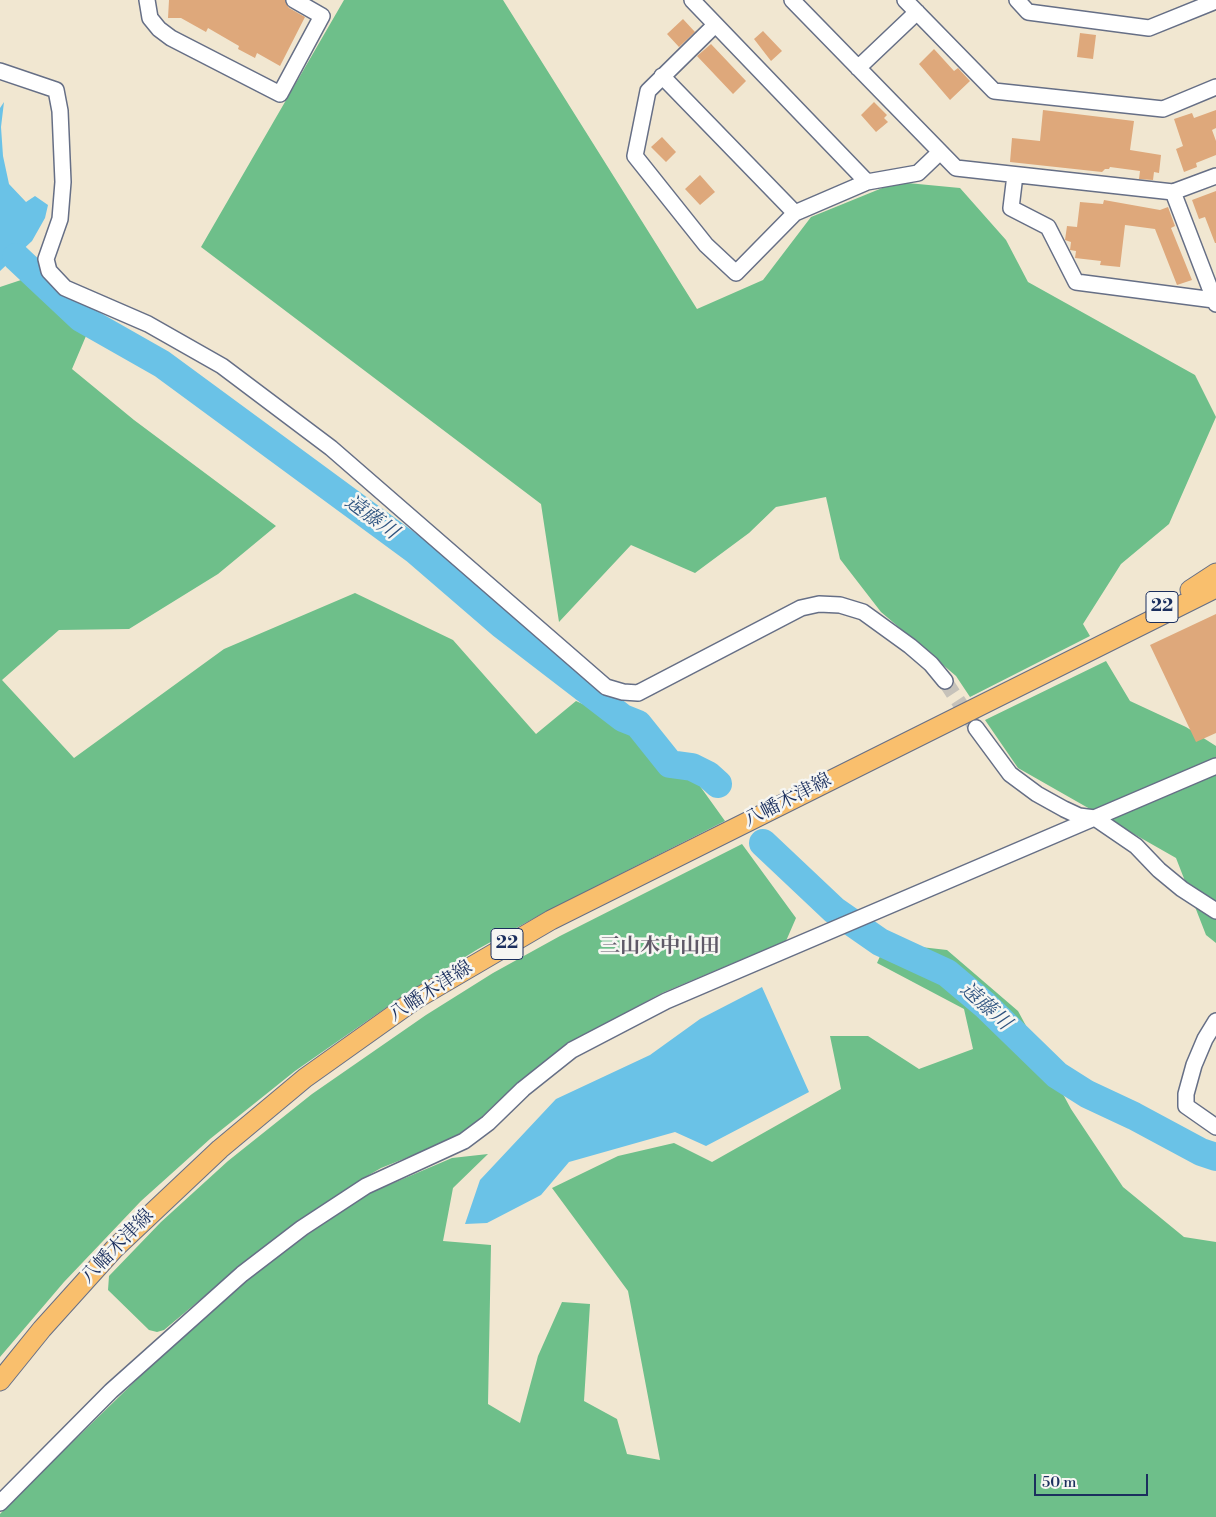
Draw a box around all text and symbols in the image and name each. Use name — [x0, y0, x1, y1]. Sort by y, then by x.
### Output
water label: 遠藤川 — [340, 491, 402, 545]
road number: 22 — [1146, 592, 1178, 622]
street label: 八幡木津線 — [741, 769, 835, 833]
road number: 22 — [491, 929, 523, 960]
district label: 三山木中山田 — [600, 935, 720, 959]
street label: 八幡木津線 — [385, 957, 477, 1027]
water label: 遠藤川 — [955, 978, 1015, 1036]
street label: 八幡木津線 — [77, 1205, 159, 1289]
scale bar — [1036, 1464, 1150, 1496]
text: 50 m — [1042, 1473, 1076, 1492]

